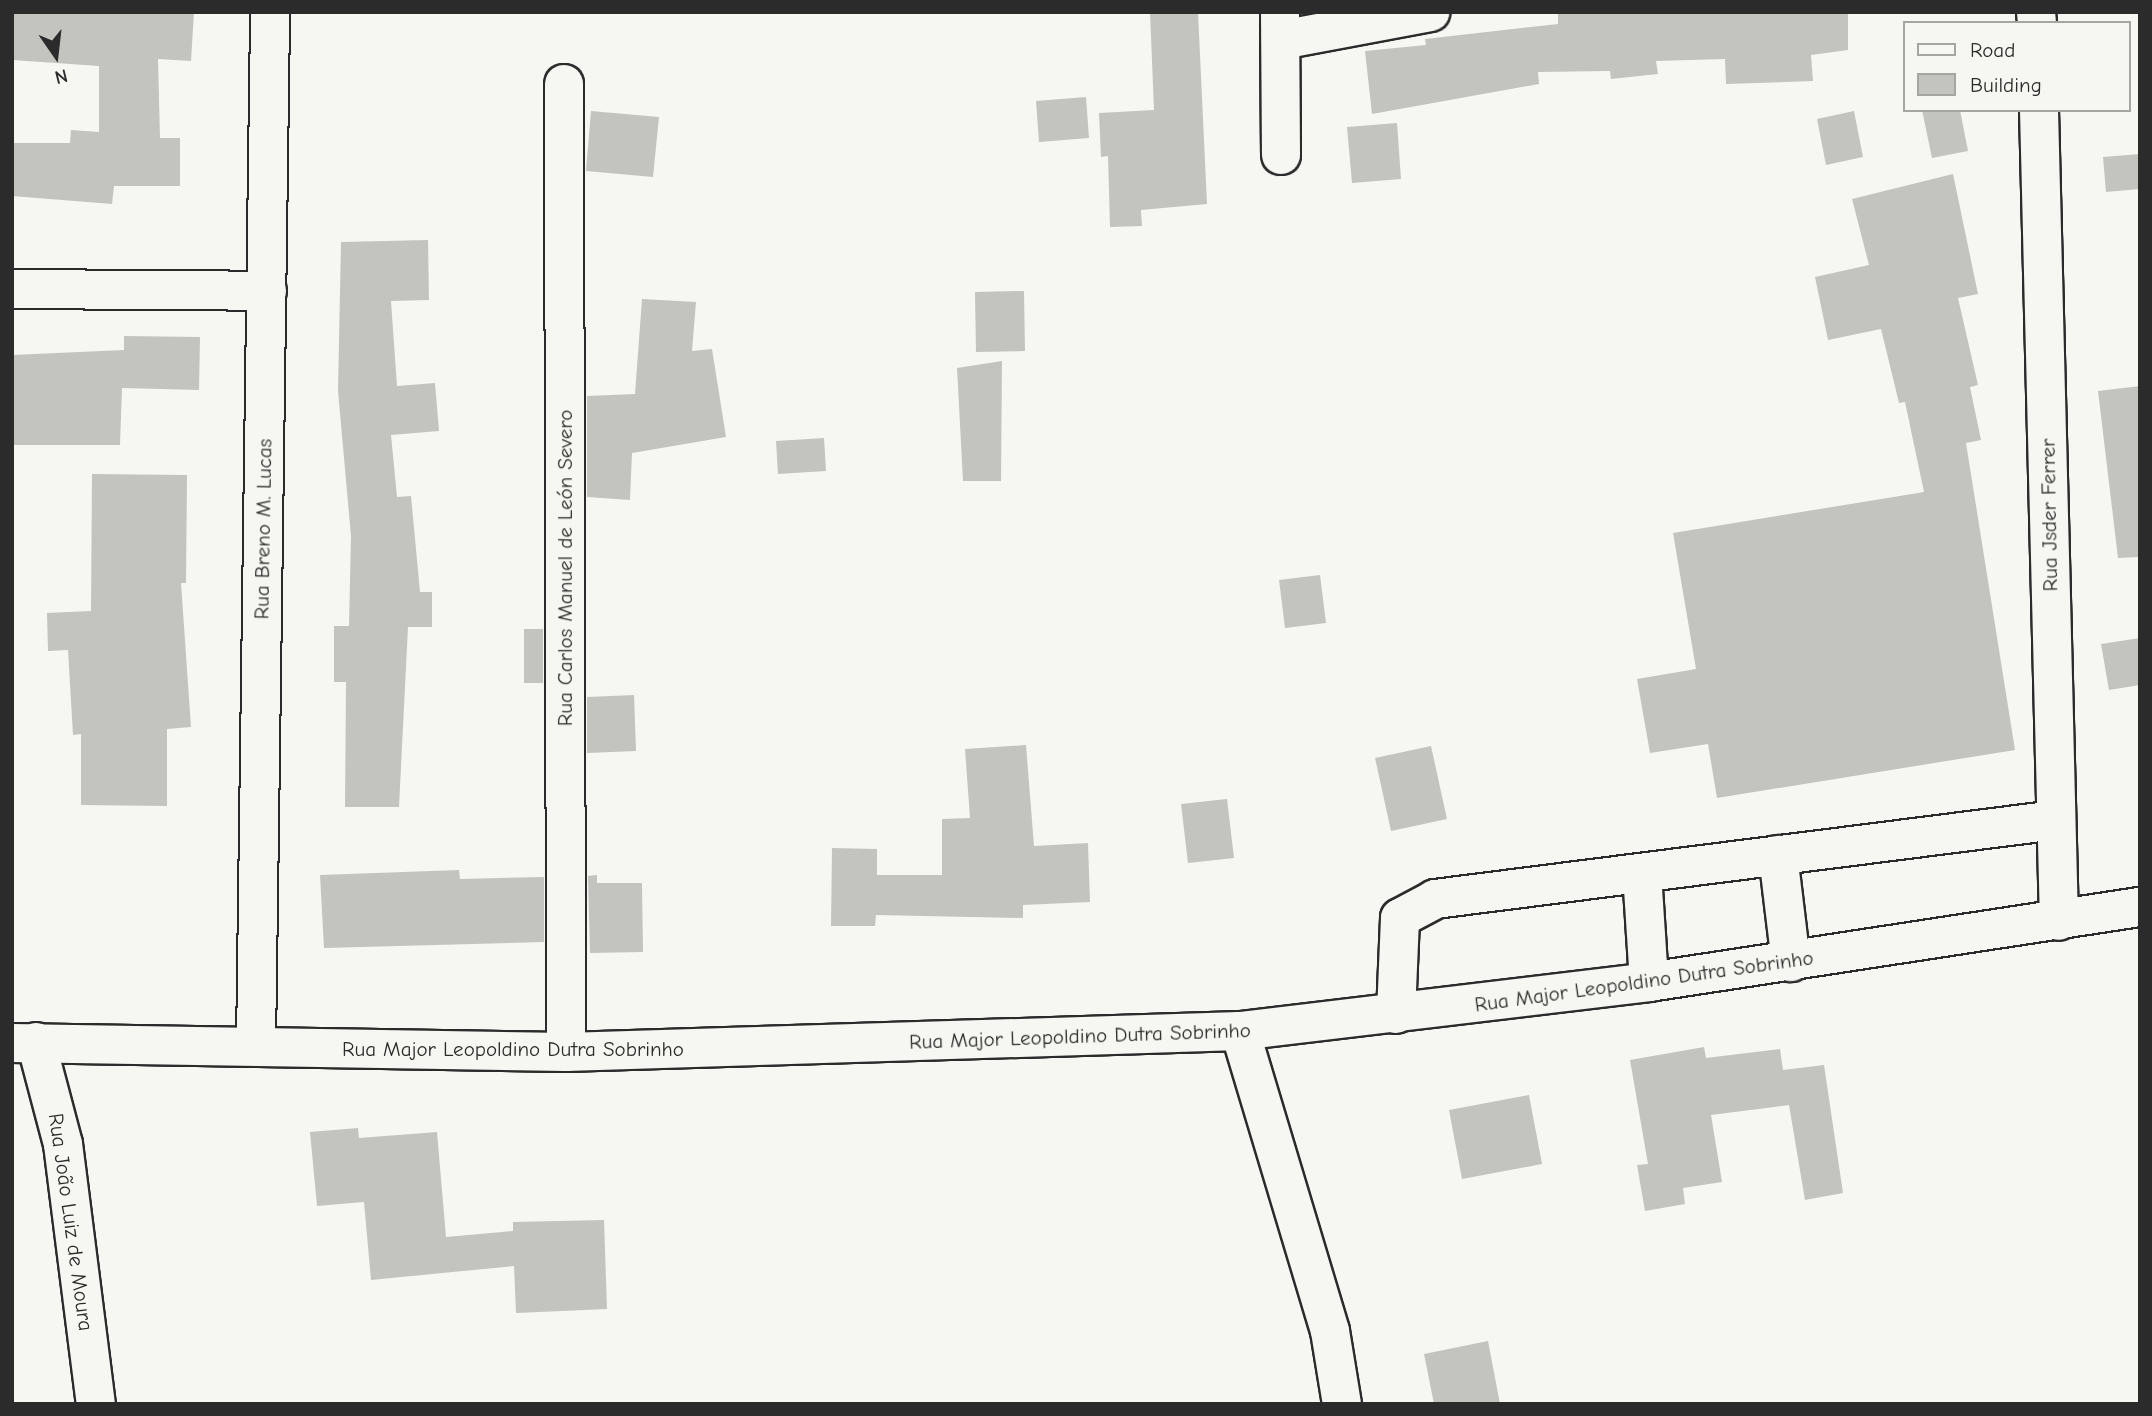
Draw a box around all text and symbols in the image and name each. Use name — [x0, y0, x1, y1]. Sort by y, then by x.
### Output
north arrow — [21, 21, 91, 91]
legend — [1904, 21, 2131, 112]
text: Road — [1970, 38, 2015, 62]
text: N — [52, 64, 70, 89]
text: Building — [1970, 73, 2042, 97]
street label: Rua Carlos Manuel de León Severo — [552, 410, 578, 726]
street label: Rua Breno M. Lucas — [249, 438, 277, 620]
street label: Rua Jsder Ferrer — [2035, 438, 2063, 592]
street label: Rua Major Leopoldino Dutra Sobrinho — [1473, 945, 1815, 1017]
street label: Rua Major Leopoldino Dutra Sobrinho — [909, 1017, 1251, 1055]
street label: Rua Major Leopoldino Dutra Sobrinho — [342, 1036, 684, 1062]
street label: Rua João Luiz de Moura — [43, 1112, 99, 1332]

